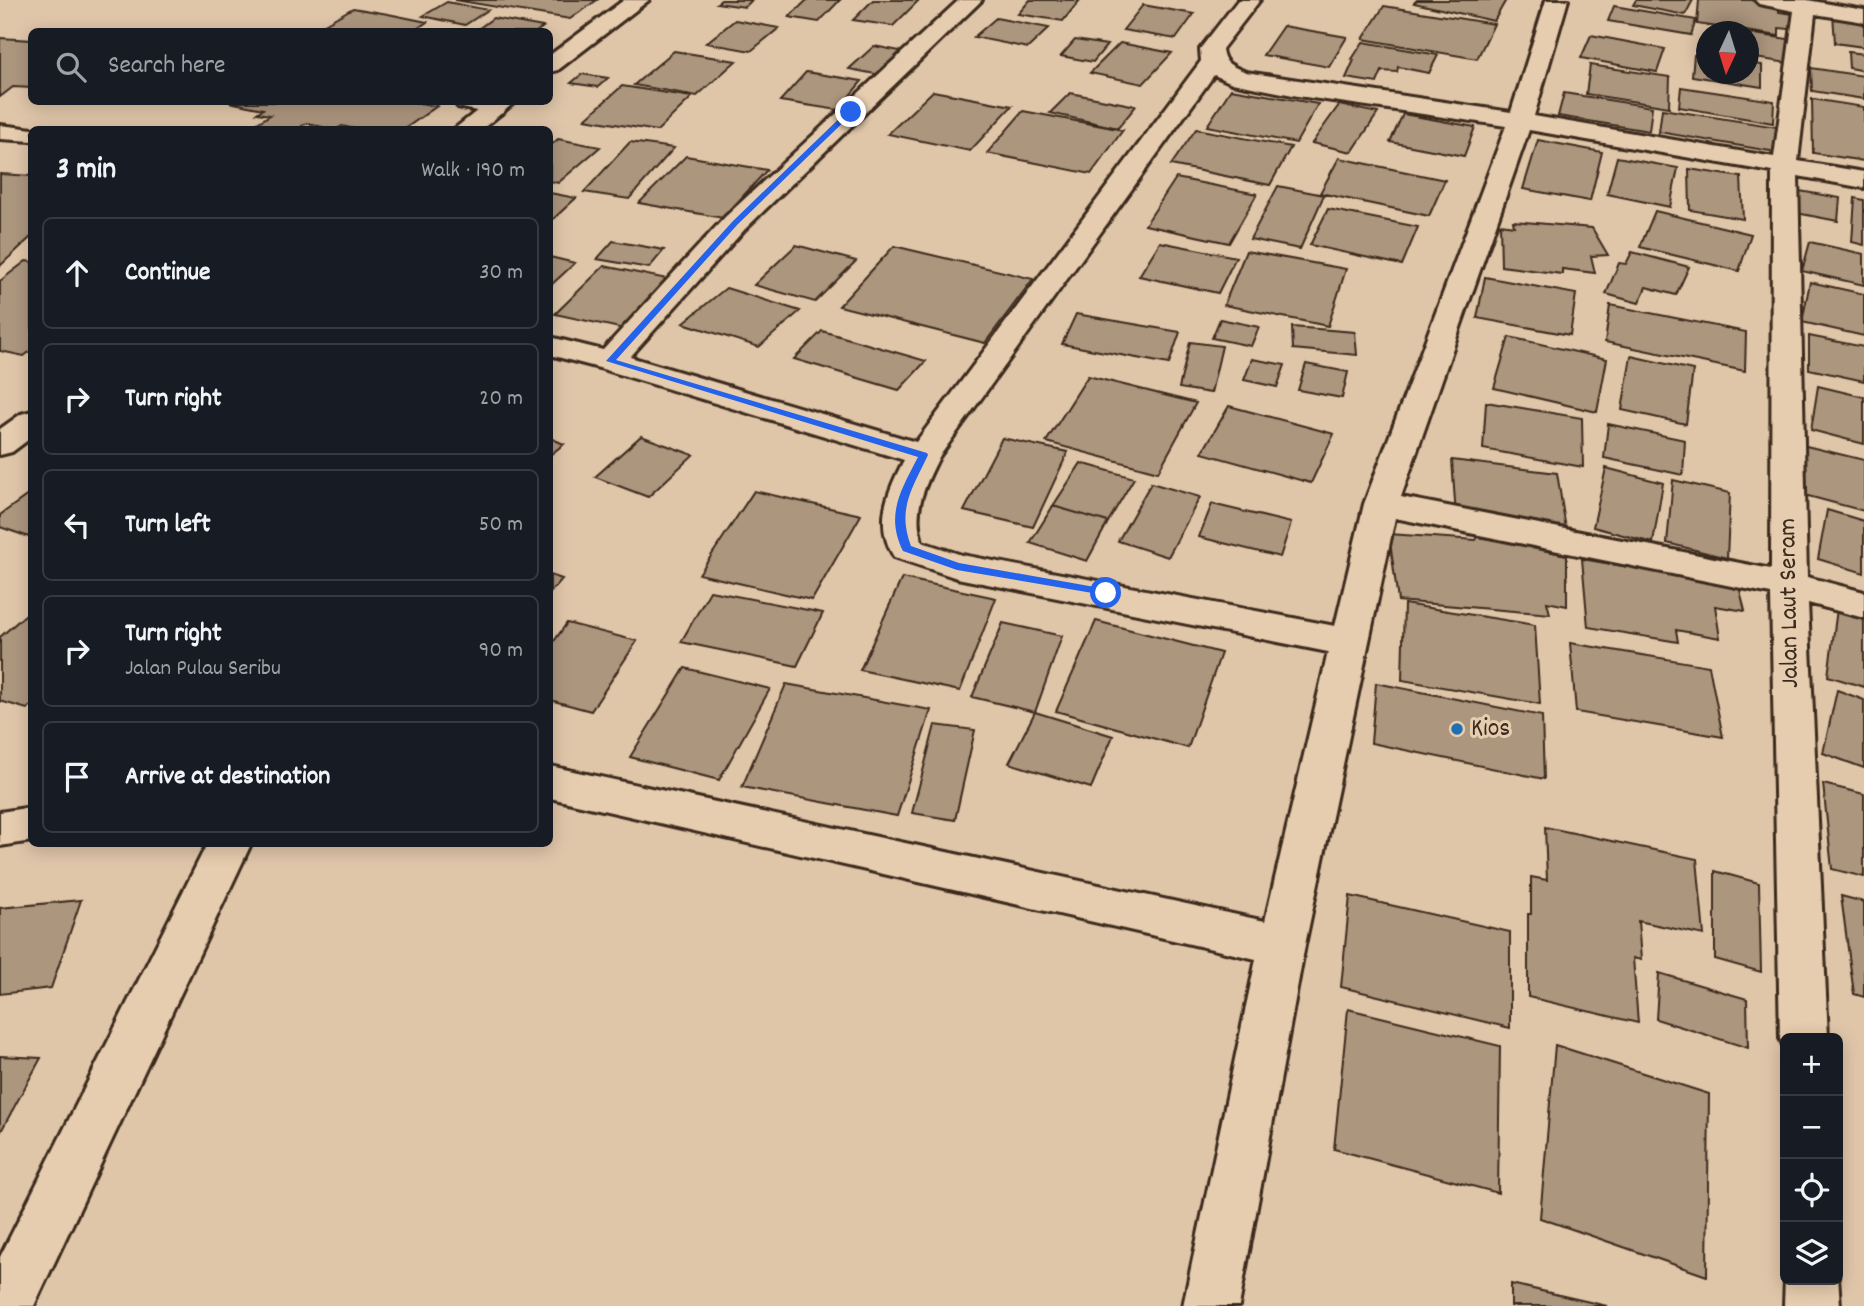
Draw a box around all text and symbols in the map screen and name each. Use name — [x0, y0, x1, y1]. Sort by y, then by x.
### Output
north arrow — [1696, 21, 1759, 84]
search box — [28, 28, 553, 105]
icon: search — [52, 48, 90, 86]
text: Search here — [108, 48, 226, 85]
route end — [835, 96, 866, 127]
text: 3 min — [56, 150, 116, 193]
text: Walk · 190 m — [421, 155, 525, 188]
icon: ahead — [58, 254, 96, 292]
text: Continue — [125, 255, 210, 292]
text: 30 m — [479, 257, 523, 290]
icon: right — [58, 380, 96, 418]
text: Turn right — [125, 381, 222, 418]
text: 20 m — [479, 383, 523, 416]
icon: left — [58, 506, 96, 544]
text: Turn left — [125, 507, 211, 544]
text: 50 m — [479, 509, 523, 542]
street label: Jalan Laut Seram — [1770, 518, 1810, 688]
route start — [1090, 577, 1121, 608]
text: Turn right — [125, 616, 222, 653]
icon: right — [58, 632, 96, 670]
text: 90 m — [479, 635, 523, 668]
text: Jalan Pulau Seribu — [125, 653, 281, 686]
place label: Kios — [1471, 711, 1510, 748]
marker: Kios — [1449, 721, 1465, 737]
icon: arrive — [58, 758, 96, 796]
text: Arrive at destination — [125, 759, 330, 796]
map controls — [1780, 1033, 1843, 1285]
button: + — [1780, 1033, 1843, 1096]
button: − — [1780, 1096, 1843, 1159]
button: locate — [1780, 1159, 1843, 1222]
button: layers — [1780, 1222, 1843, 1285]

